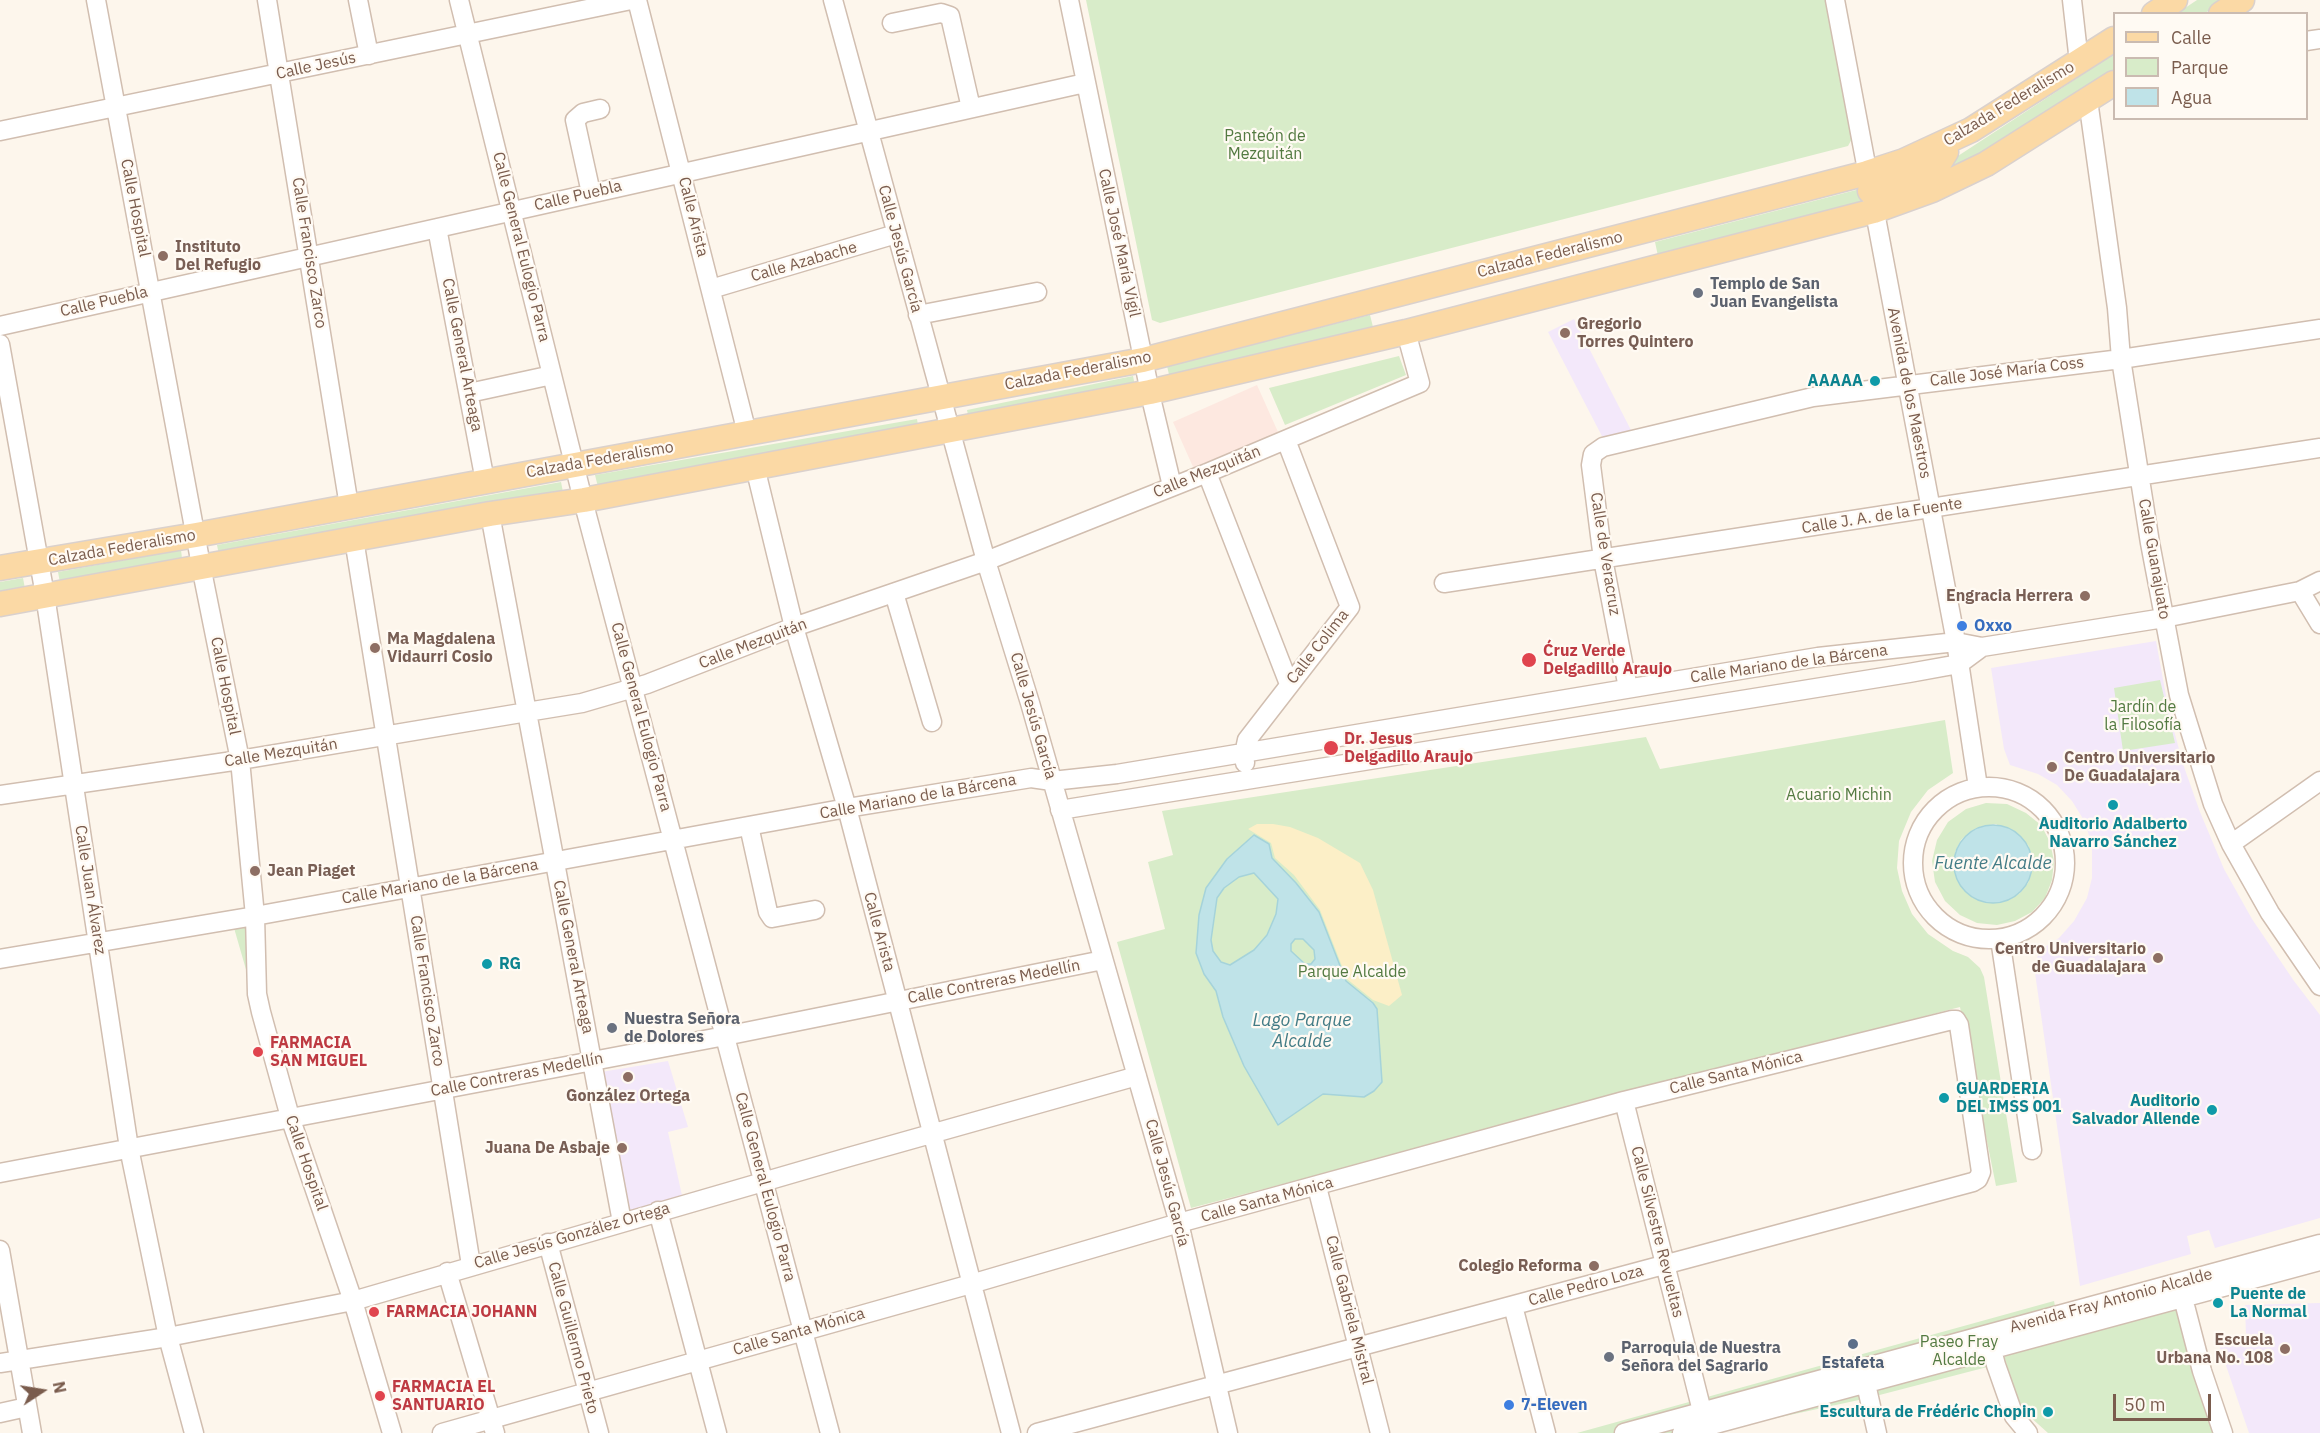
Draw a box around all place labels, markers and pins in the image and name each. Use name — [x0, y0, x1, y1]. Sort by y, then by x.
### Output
place label: Instituto Del Refugio — [175, 237, 261, 275]
marker: Instituto Del Refugio — [156, 249, 170, 263]
place label: Templo de San Juan Evangelista — [1710, 274, 1838, 312]
marker: Templo de San Juan Evangelista — [1691, 286, 1705, 300]
place label: Gregorio Torres Quintero — [1577, 314, 1694, 352]
marker: Gregorio Torres Quintero — [1558, 326, 1572, 340]
place label: AAAAA — [1808, 371, 1863, 391]
marker: AAAAA — [1868, 374, 1882, 388]
place label: Engracia Herrera — [1946, 586, 2073, 606]
marker: Engracia Herrera — [2078, 589, 2092, 603]
place label: Oxxo — [1974, 616, 2012, 636]
marker: Oxxo — [1955, 619, 1969, 633]
place label: Ma Magdalena Vidaurri Cosio — [387, 629, 495, 667]
marker: Ma Magdalena Vidaurri Cosio — [368, 641, 382, 655]
place label: Ćruz Verde Delgadillo Araujo — [1543, 641, 1672, 679]
marker: Ćruz Verde Delgadillo Araujo — [1520, 651, 1538, 669]
place label: Dr. Jesus Delgadillo Araujo — [1344, 729, 1473, 767]
marker: Dr. Jesus Delgadillo Araujo — [1322, 739, 1340, 757]
place label: Centro Universitario De Guadalajara — [2064, 748, 2215, 786]
marker: Centro Universitario De Guadalajara — [2045, 760, 2059, 774]
marker: Auditorio Adalberto Navarro Sánchez — [2106, 798, 2120, 812]
place label: Auditorio Adalberto Navarro Sánchez — [2039, 814, 2187, 852]
place label: Jean Piaget — [267, 861, 355, 881]
marker: Jean Piaget — [248, 864, 262, 878]
place label: Centro Universitario de Guadalajara — [1995, 939, 2146, 977]
marker: Centro Universitario de Guadalajara — [2151, 951, 2165, 965]
place label: RG — [499, 954, 521, 974]
marker: RG — [480, 957, 494, 971]
place label: Nuestra Señora de Dolores — [624, 1009, 740, 1047]
marker: Nuestra Señora de Dolores — [605, 1021, 619, 1035]
place label: FARMACIA SAN MIGUEL — [270, 1033, 367, 1071]
marker: FARMACIA SAN MIGUEL — [251, 1045, 265, 1059]
marker: González Ortega — [621, 1070, 635, 1084]
place label: GUARDERIA DEL IMSS 001 — [1956, 1079, 2061, 1117]
place label: González Ortega — [566, 1086, 690, 1106]
marker: GUARDERIA DEL IMSS 001 — [1937, 1091, 1951, 1105]
place label: Auditorio Salvador Allende — [2072, 1091, 2200, 1129]
marker: Auditorio Salvador Allende — [2205, 1103, 2219, 1117]
place label: Juana De Asbaje — [485, 1138, 610, 1158]
marker: Juana De Asbaje — [615, 1141, 629, 1155]
place label: Colegio Reforma — [1458, 1256, 1582, 1276]
marker: Colegio Reforma — [1587, 1259, 1601, 1273]
place label: Puente de La Normal — [2230, 1284, 2307, 1322]
marker: Puente de La Normal — [2211, 1296, 2225, 1310]
place label: FARMACIA JOHANN — [386, 1302, 537, 1322]
marker: FARMACIA JOHANN — [367, 1305, 381, 1319]
place label: Escuela Urbana No. 108 — [2156, 1330, 2273, 1368]
marker: Estafeta — [1846, 1337, 1860, 1351]
place label: Parroquia de Nuestra Señora del Sagrario — [1621, 1338, 1781, 1376]
marker: Escuela Urbana No. 108 — [2278, 1342, 2292, 1356]
marker: Parroquia de Nuestra Señora del Sagrario — [1602, 1350, 1616, 1364]
place label: Estafeta — [1822, 1353, 1884, 1373]
place label: FARMACIA EL SANTUARIO — [392, 1377, 496, 1415]
marker: FARMACIA EL SANTUARIO — [373, 1389, 387, 1403]
place label: 7-Eleven — [1521, 1395, 1587, 1415]
marker: 7-Eleven — [1502, 1398, 1516, 1412]
place label: Escultura de Frédéric Chopin — [1819, 1402, 2036, 1422]
marker: Escultura de Frédéric Chopin — [2041, 1405, 2055, 1419]

